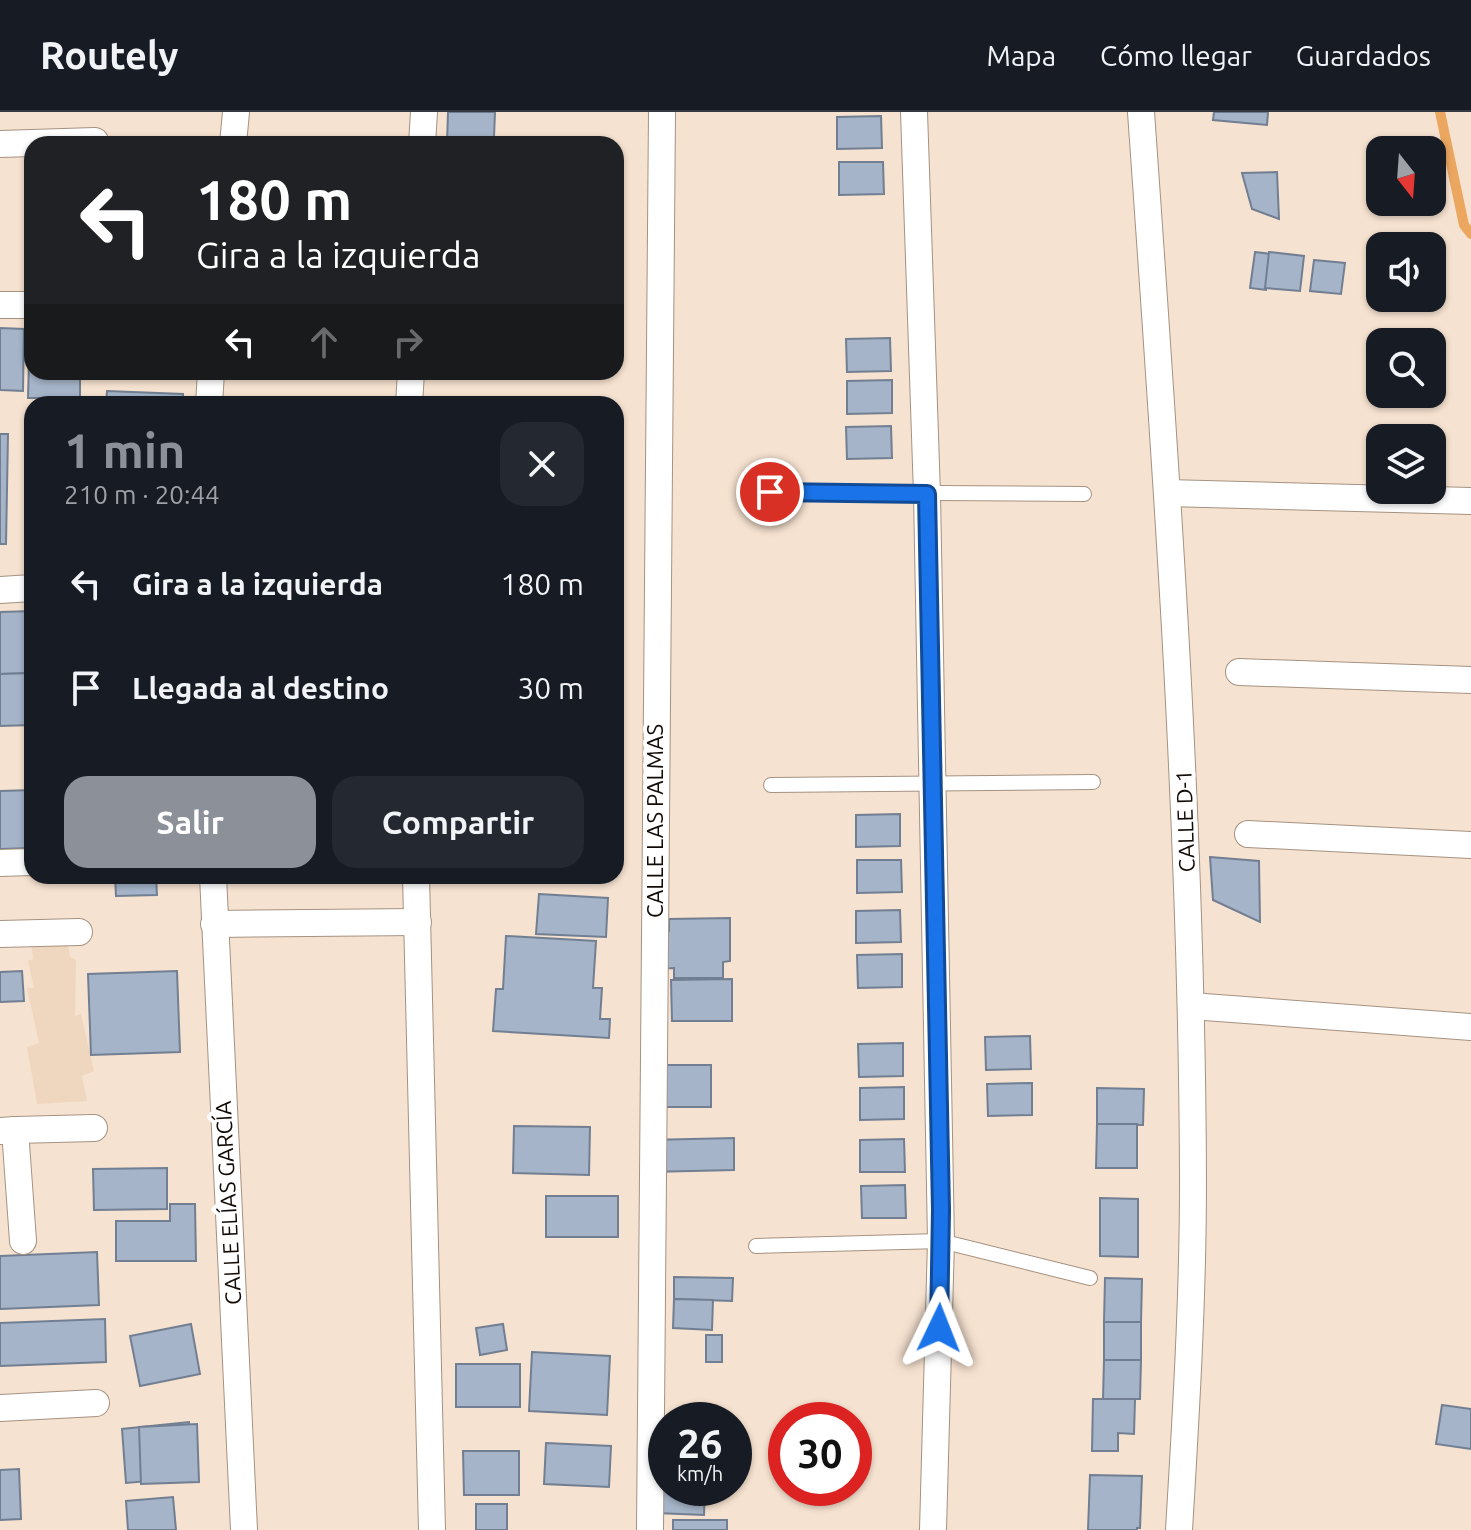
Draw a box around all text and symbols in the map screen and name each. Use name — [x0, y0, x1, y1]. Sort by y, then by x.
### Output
text: Routely — [40, 34, 178, 76]
text: Mapa — [987, 40, 1056, 71]
text: Cómo llegar — [1100, 40, 1252, 71]
text: Guardados — [1296, 40, 1431, 71]
north arrow — [1366, 136, 1446, 216]
map controls — [1366, 136, 1446, 504]
icon: left — [64, 168, 168, 272]
text: 180 m — [196, 168, 352, 231]
button: sound — [1366, 232, 1446, 312]
text: Gira a la izquierda — [196, 234, 480, 275]
icon: left — [218, 320, 262, 364]
icon: ahead — [302, 320, 346, 364]
icon: right — [386, 320, 430, 364]
button: search — [1366, 328, 1446, 408]
button: close — [500, 422, 584, 506]
text: 1 min — [64, 423, 185, 477]
button: layers — [1366, 424, 1446, 504]
pin — [736, 458, 804, 526]
icon: arrive — [748, 470, 792, 514]
text: 210 m · 20:44 — [64, 480, 220, 509]
icon: left — [64, 562, 108, 606]
text: Gira a la izquierda — [132, 567, 383, 601]
text: 180 m — [500, 567, 584, 601]
icon: arrive — [64, 666, 108, 710]
text: Llegada al destino — [132, 671, 389, 705]
text: 30 m — [517, 671, 584, 705]
street label: CALLE LAS PALMAS — [642, 724, 667, 918]
street label: CALLE D-1 — [1170, 769, 1199, 873]
button: Salir — [64, 776, 316, 868]
button: Compartir — [332, 776, 584, 868]
street label: CALLE ELÍAS GARCÍA — [209, 1100, 245, 1306]
position arrow — [897, 1286, 981, 1370]
speed limit sign: 30 — [768, 1402, 872, 1506]
text: 26 — [677, 1421, 723, 1466]
text: km/h — [677, 1462, 723, 1485]

